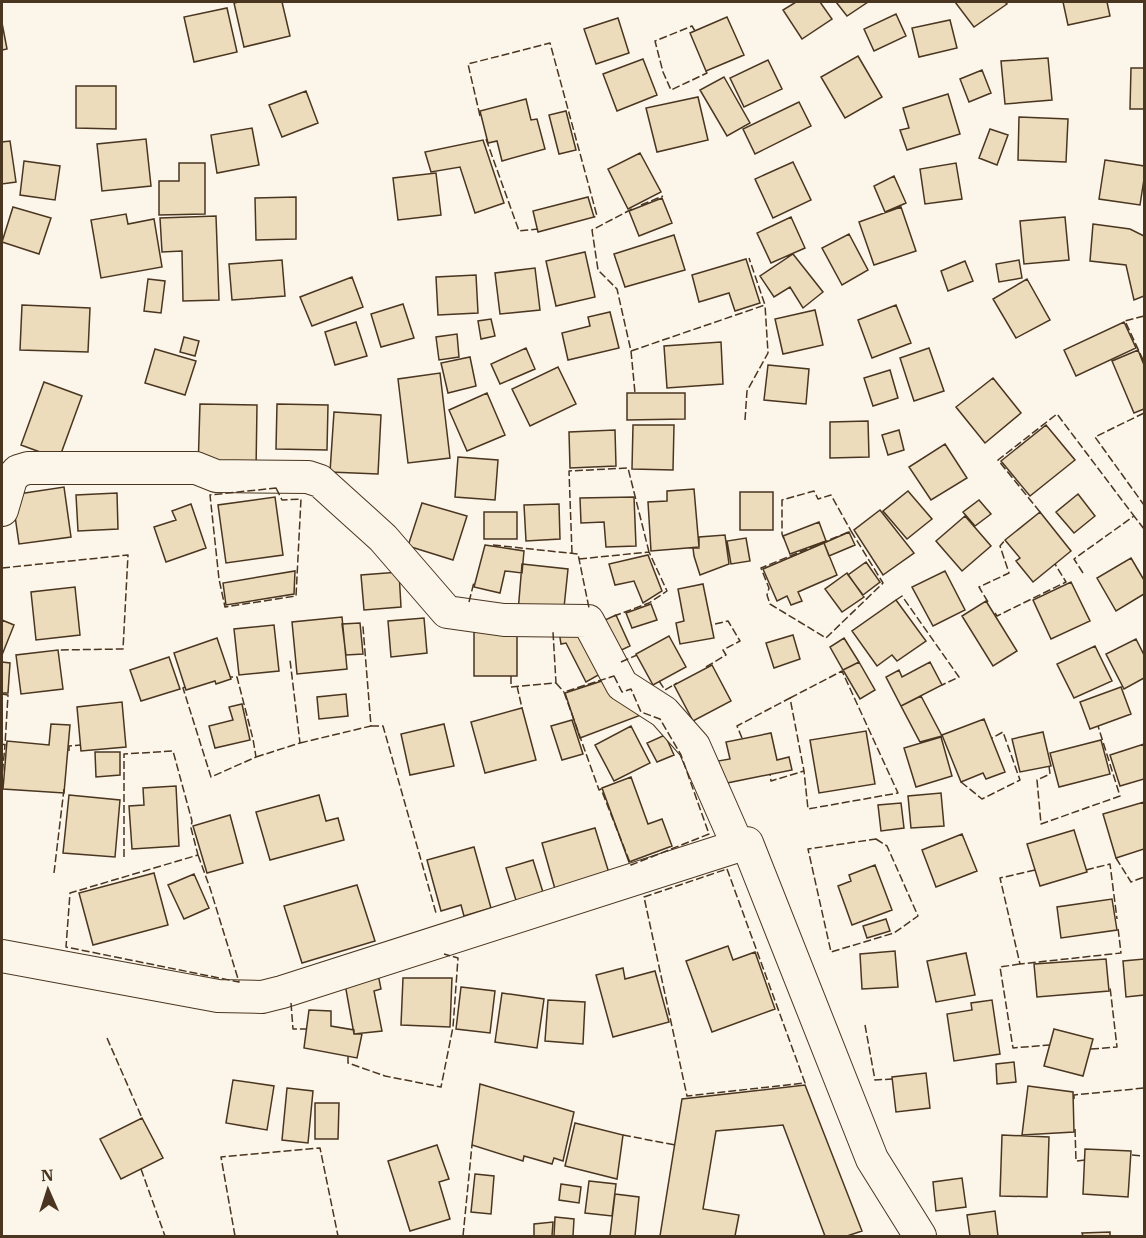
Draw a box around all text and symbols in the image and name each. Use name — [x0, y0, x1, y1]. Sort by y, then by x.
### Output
north arrow — [18, 1160, 78, 1220]
text: N — [40, 1165, 54, 1185]

